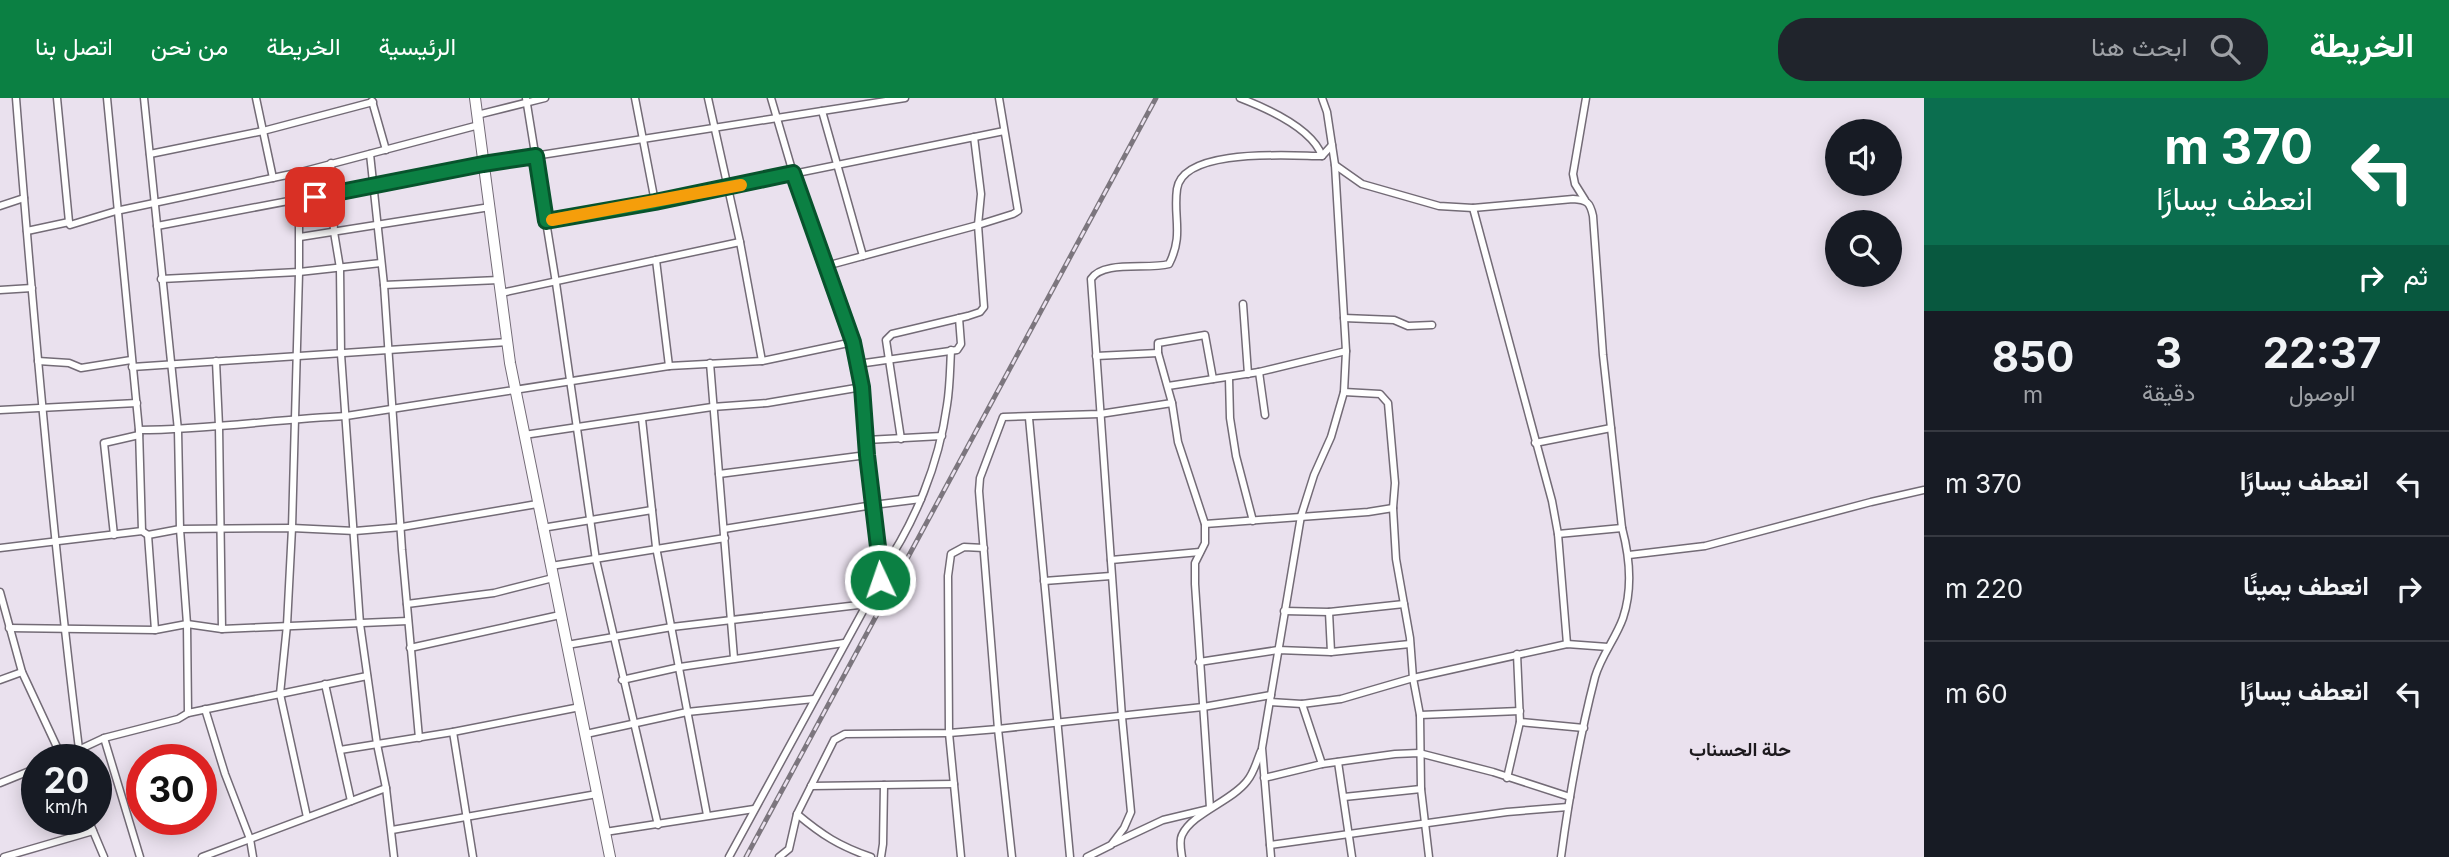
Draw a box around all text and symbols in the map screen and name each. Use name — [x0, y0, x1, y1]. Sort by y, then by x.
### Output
search box — [1778, 18, 2268, 81]
text: الخريطة — [2310, 25, 2414, 65]
icon: search — [2206, 30, 2244, 68]
text: ابحث هنا — [2091, 31, 2188, 62]
text: اتصل بنا — [35, 32, 113, 61]
text: من نحن — [151, 32, 228, 61]
text: الخريطة — [266, 32, 340, 61]
text: الرئيسية — [378, 32, 456, 61]
text: 370 m — [2164, 117, 2313, 176]
map controls — [1825, 119, 1902, 287]
button: sound — [1825, 119, 1902, 196]
icon: left — [2337, 126, 2428, 217]
pin — [285, 167, 345, 227]
icon: arrive — [296, 178, 334, 216]
text: انعطف يسارًا — [2156, 179, 2313, 218]
button: search — [1825, 210, 1902, 287]
icon: right — [2352, 259, 2390, 297]
text: ثم — [2404, 260, 2428, 291]
text: 3 — [2155, 327, 2182, 378]
text: 22:37 — [2263, 327, 2381, 378]
text: 850 — [1992, 331, 2074, 382]
text: دقيقة — [2142, 379, 2195, 407]
text: الوصول — [2289, 379, 2355, 407]
text: m — [2023, 381, 2043, 409]
text: انعطف يسارًا — [2240, 465, 2369, 496]
icon: left — [2390, 465, 2428, 503]
text: 370 m — [1945, 468, 2022, 499]
position arrow — [843, 543, 917, 617]
text: انعطف يمينًا — [2243, 570, 2369, 601]
icon: right — [2390, 570, 2428, 608]
text: 220 m — [1945, 573, 2023, 604]
text: انعطف يسارًا — [2240, 675, 2369, 706]
icon: left — [2390, 675, 2428, 713]
text: 60 m — [1945, 678, 2008, 709]
district label: حلة الحسناب — [1689, 738, 1791, 761]
speed limit sign: 30 — [126, 744, 217, 835]
text: 20 — [44, 759, 89, 801]
text: km/h — [45, 796, 88, 817]

